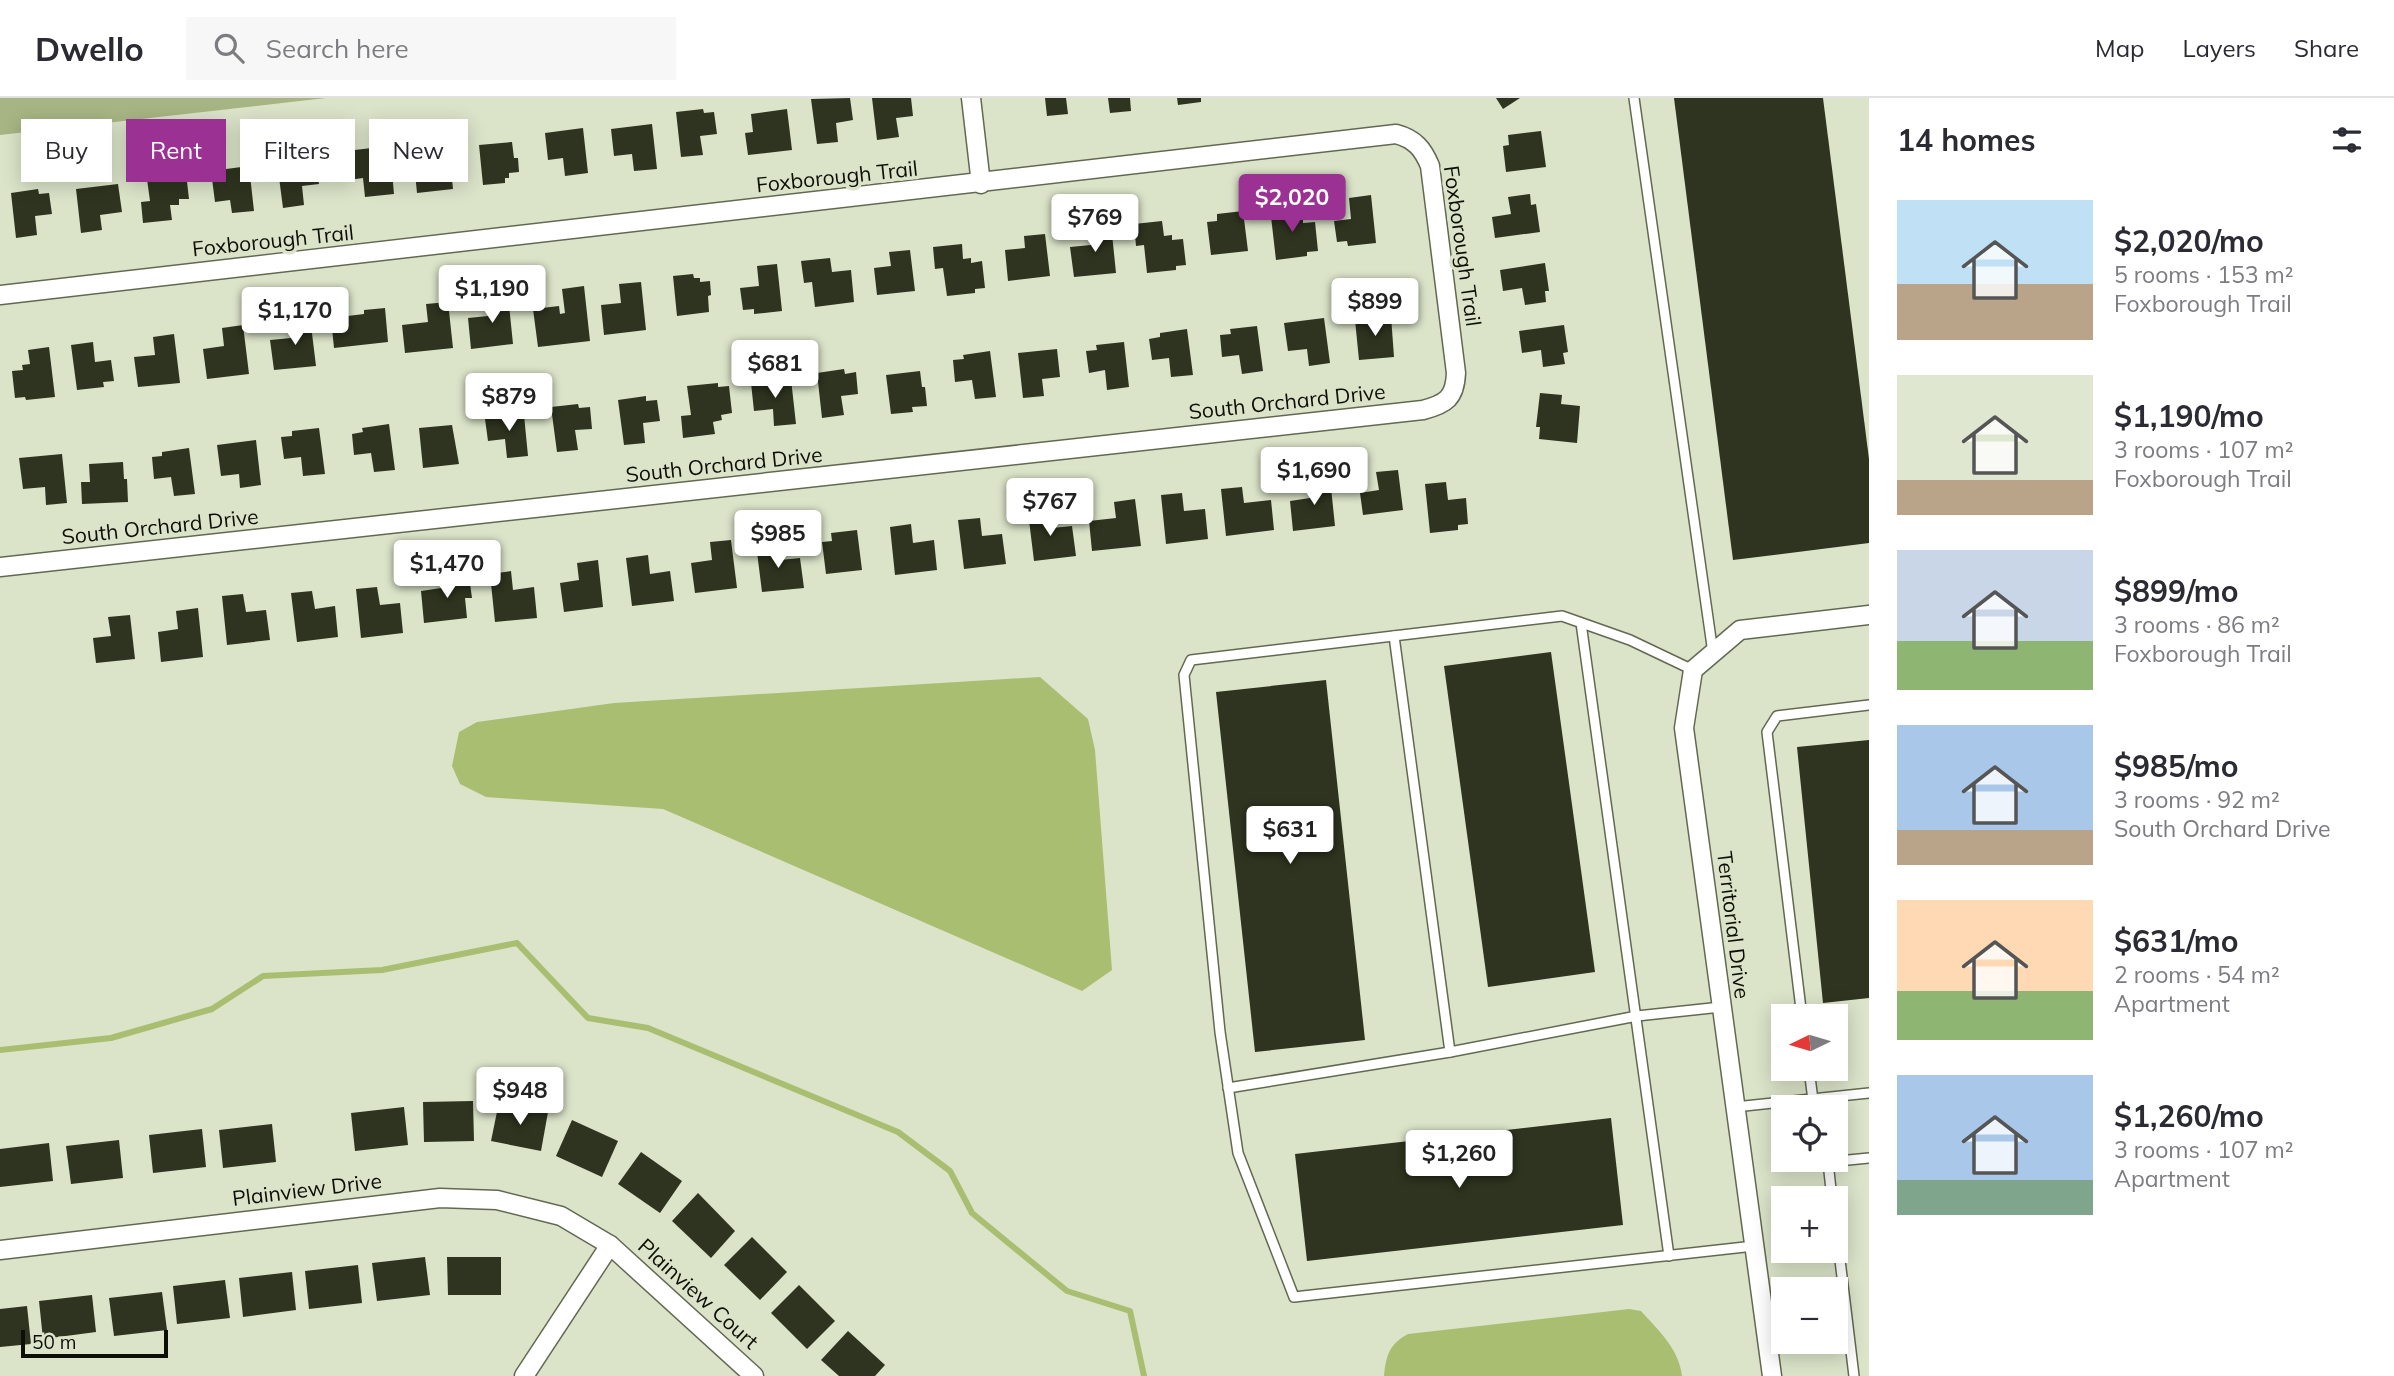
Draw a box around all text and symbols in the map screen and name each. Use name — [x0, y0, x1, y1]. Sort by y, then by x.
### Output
search box — [186, 17, 676, 80]
text: Dwello — [35, 28, 144, 69]
icon: search — [210, 29, 248, 67]
text: Search here — [266, 32, 409, 65]
text: Map — [2095, 33, 2144, 63]
text: Layers — [2182, 33, 2256, 63]
text: Share — [2294, 33, 2359, 63]
chip: Buy — [21, 119, 112, 182]
chip: Rent — [126, 119, 226, 182]
chip: Filters — [240, 119, 355, 182]
chip: New — [369, 119, 468, 182]
text: 14 homes — [1897, 121, 2036, 159]
icon: filters — [2328, 121, 2366, 159]
street label: Foxborough Trail — [755, 155, 919, 197]
street label: Foxborough Trail — [1439, 164, 1487, 328]
pin: $2,020 — [1235, 174, 1349, 234]
text: $2,020 — [1255, 182, 1329, 211]
pin: $769 — [1054, 194, 1136, 254]
text: $769 — [1067, 202, 1123, 231]
street label: Foxborough Trail — [191, 219, 355, 261]
text: $2,020/mo — [2114, 222, 2264, 260]
icon: home — [1953, 228, 2037, 312]
text: 5 rooms · 153 m² — [2114, 260, 2294, 289]
pin: $1,190 — [435, 266, 549, 325]
text: $1,190 — [455, 273, 529, 302]
pin: $899 — [1334, 278, 1416, 338]
text: $899 — [1347, 286, 1403, 315]
pin: $1,170 — [238, 288, 352, 347]
text: Foxborough Trail — [2114, 289, 2292, 318]
text: $1,170 — [258, 295, 332, 324]
pin: $681 — [734, 341, 816, 400]
text: $681 — [747, 348, 803, 377]
pin: $879 — [468, 374, 550, 433]
street label: South Orchard Drive — [1187, 378, 1387, 424]
text: $879 — [481, 381, 537, 410]
text: $1,190/mo — [2114, 397, 2264, 435]
icon: home — [1953, 403, 2037, 487]
text: 3 rooms · 107 m² — [2114, 435, 2294, 464]
street label: South Orchard Drive — [624, 441, 824, 487]
pin: $1,690 — [1257, 448, 1371, 507]
text: $1,690 — [1277, 455, 1351, 484]
text: Foxborough Trail — [2114, 464, 2292, 493]
pin: $767 — [1009, 478, 1091, 538]
text: $767 — [1022, 486, 1078, 515]
street label: South Orchard Drive — [60, 503, 260, 549]
pin: $985 — [737, 510, 819, 570]
text: $985 — [750, 518, 806, 547]
pin: $1,470 — [390, 540, 504, 600]
text: $1,470 — [410, 548, 484, 577]
text: $899/mo — [2114, 572, 2238, 610]
icon: home — [1953, 578, 2037, 662]
text: 3 rooms · 86 m² — [2114, 610, 2280, 639]
text: Foxborough Trail — [2114, 639, 2292, 668]
text: $985/mo — [2114, 747, 2238, 785]
icon: home — [1953, 753, 2037, 837]
text: 3 rooms · 92 m² — [2114, 785, 2280, 814]
pin: $631 — [1249, 806, 1331, 866]
text: $631 — [1262, 814, 1318, 843]
text: South Orchard Drive — [2114, 814, 2330, 843]
street label: Territorial Drive — [1712, 850, 1756, 1000]
text: $631/mo — [2114, 922, 2238, 960]
icon: home — [1953, 928, 2037, 1012]
text: 2 rooms · 54 m² — [2114, 960, 2280, 989]
text: Apartment — [2114, 989, 2230, 1018]
north arrow — [1771, 1004, 1848, 1082]
map controls — [1771, 1004, 1848, 1354]
pin: $948 — [479, 1068, 561, 1127]
text: $948 — [492, 1075, 548, 1104]
button: locate — [1771, 1095, 1848, 1172]
text: $1,260/mo — [2114, 1097, 2264, 1135]
icon: home — [1953, 1103, 2037, 1187]
pin: $1,260 — [1402, 1130, 1516, 1190]
text: 3 rooms · 107 m² — [2114, 1135, 2294, 1164]
text: $1,260 — [1422, 1138, 1496, 1167]
text: Apartment — [2114, 1164, 2230, 1193]
street label: Plainview Drive — [231, 1167, 383, 1211]
button: + — [1771, 1186, 1848, 1263]
street label: Plainview Court — [633, 1232, 764, 1354]
button: − — [1771, 1277, 1848, 1354]
scale bar — [21, 1327, 168, 1359]
text: 50 m — [32, 1330, 76, 1354]

